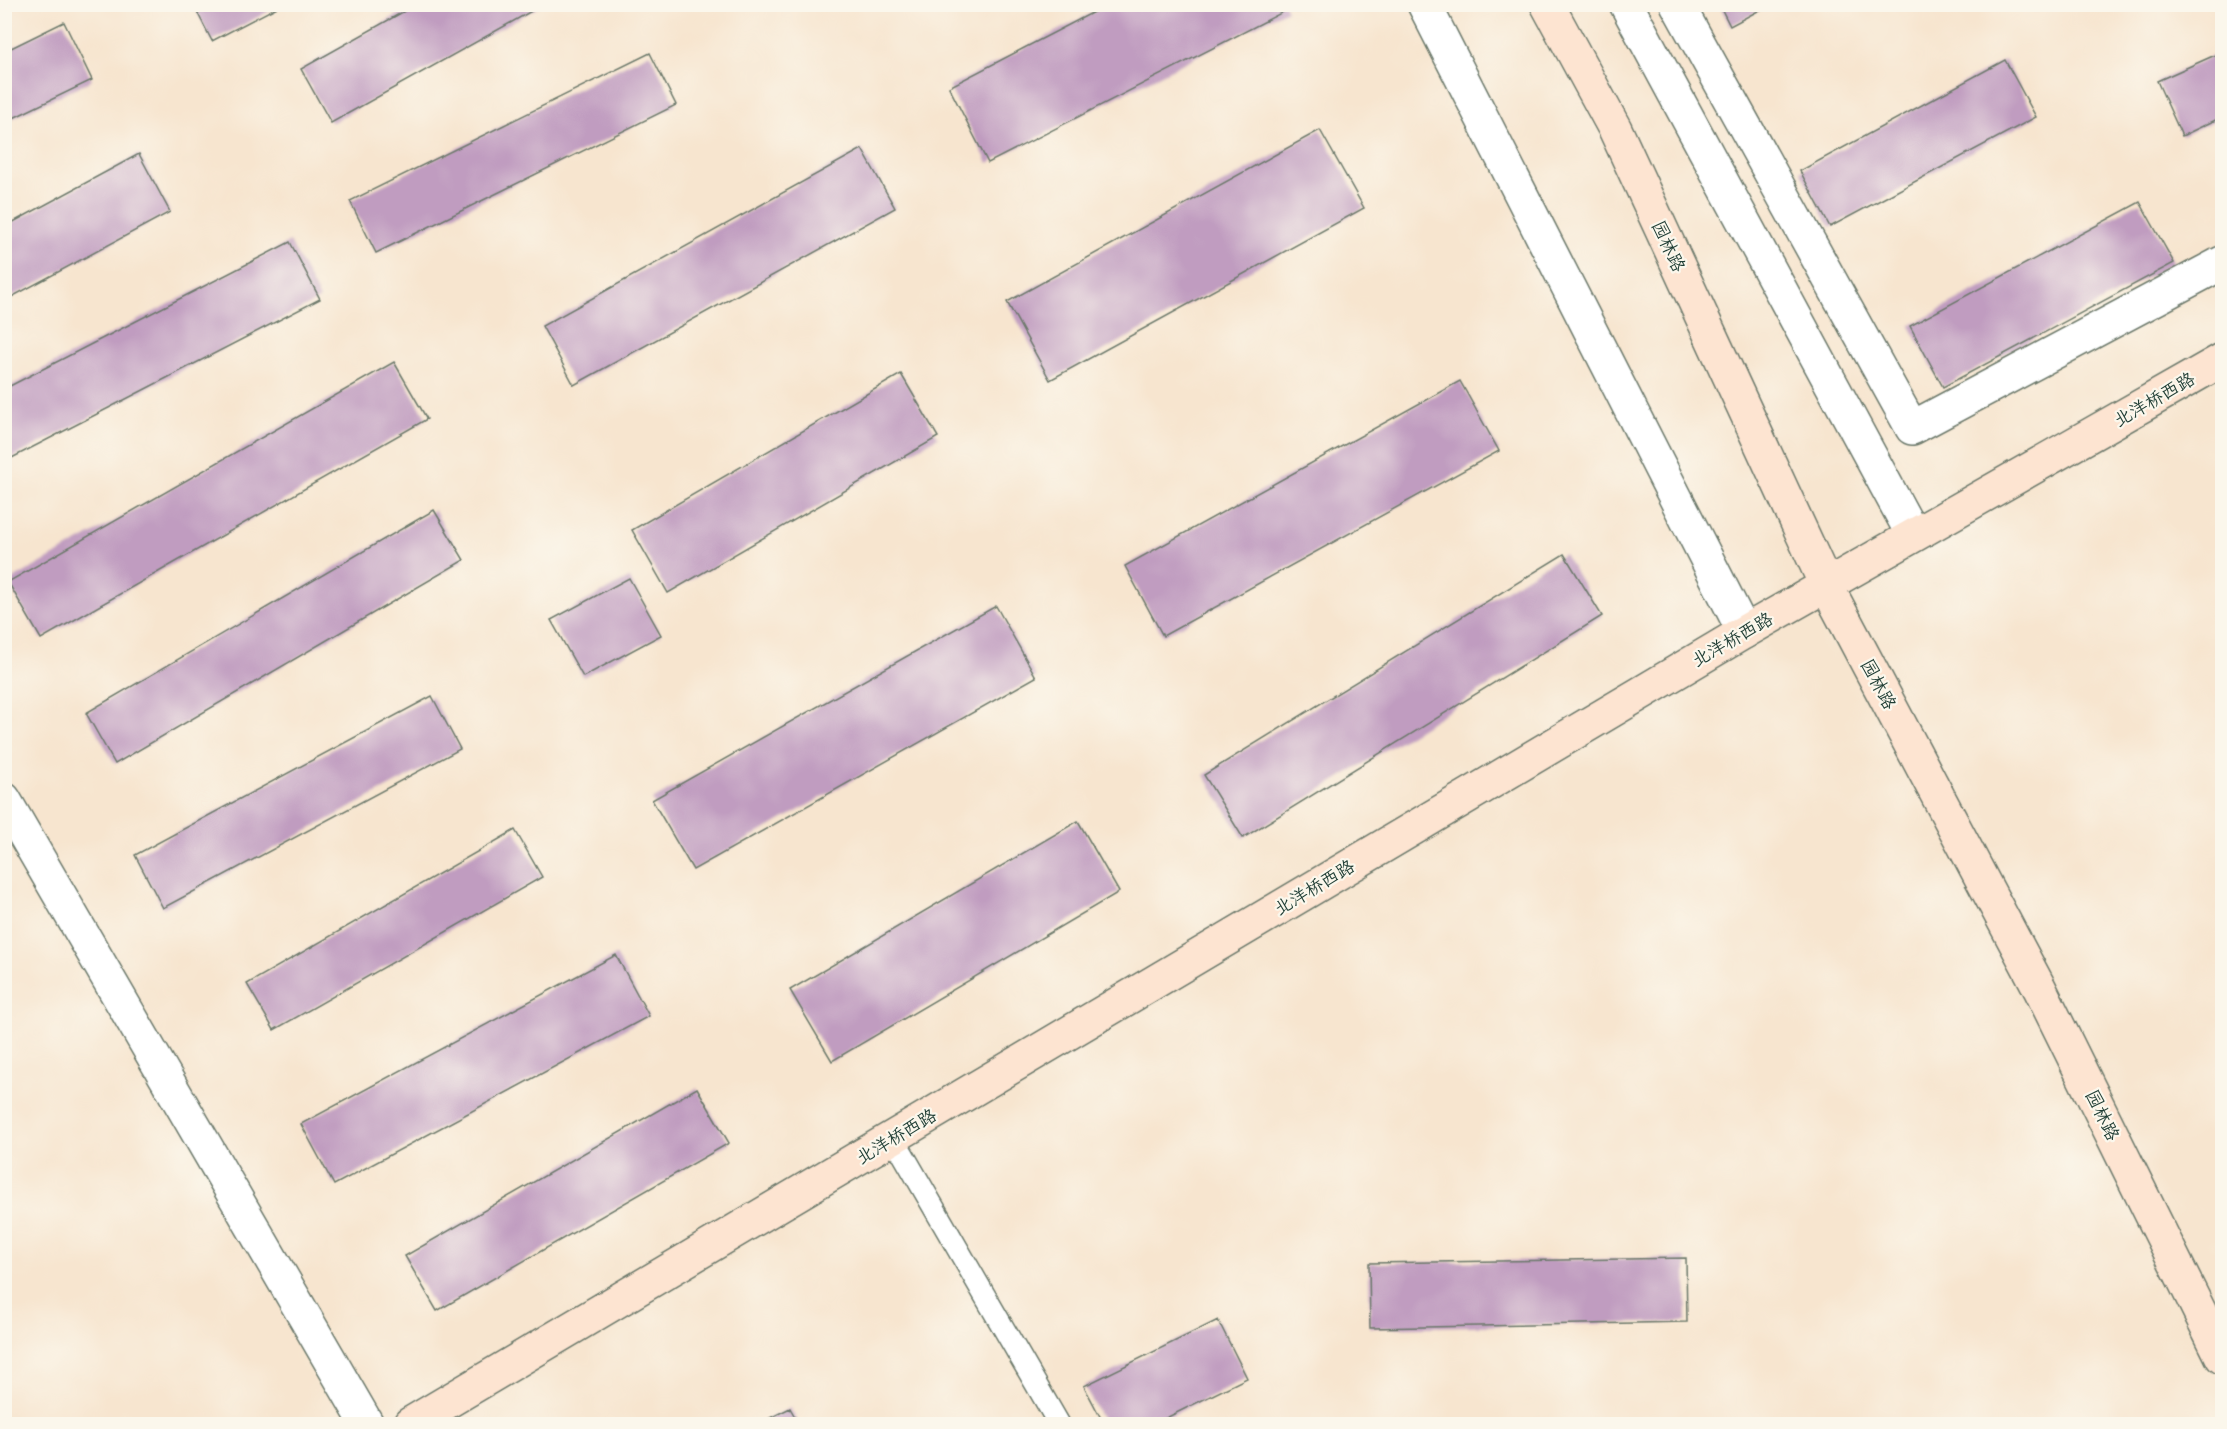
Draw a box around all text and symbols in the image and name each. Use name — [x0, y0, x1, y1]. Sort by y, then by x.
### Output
street label: 园林路 — [1647, 217, 1691, 275]
street label: 北洋桥西路 — [2109, 367, 2199, 431]
street label: 北洋桥西路 — [1687, 607, 1777, 671]
street label: 园林路 — [1856, 655, 1902, 713]
street label: 北洋桥西路 — [1270, 854, 1358, 920]
street label: 园林路 — [2081, 1086, 2125, 1144]
street label: 北洋桥西路 — [852, 1103, 940, 1169]

